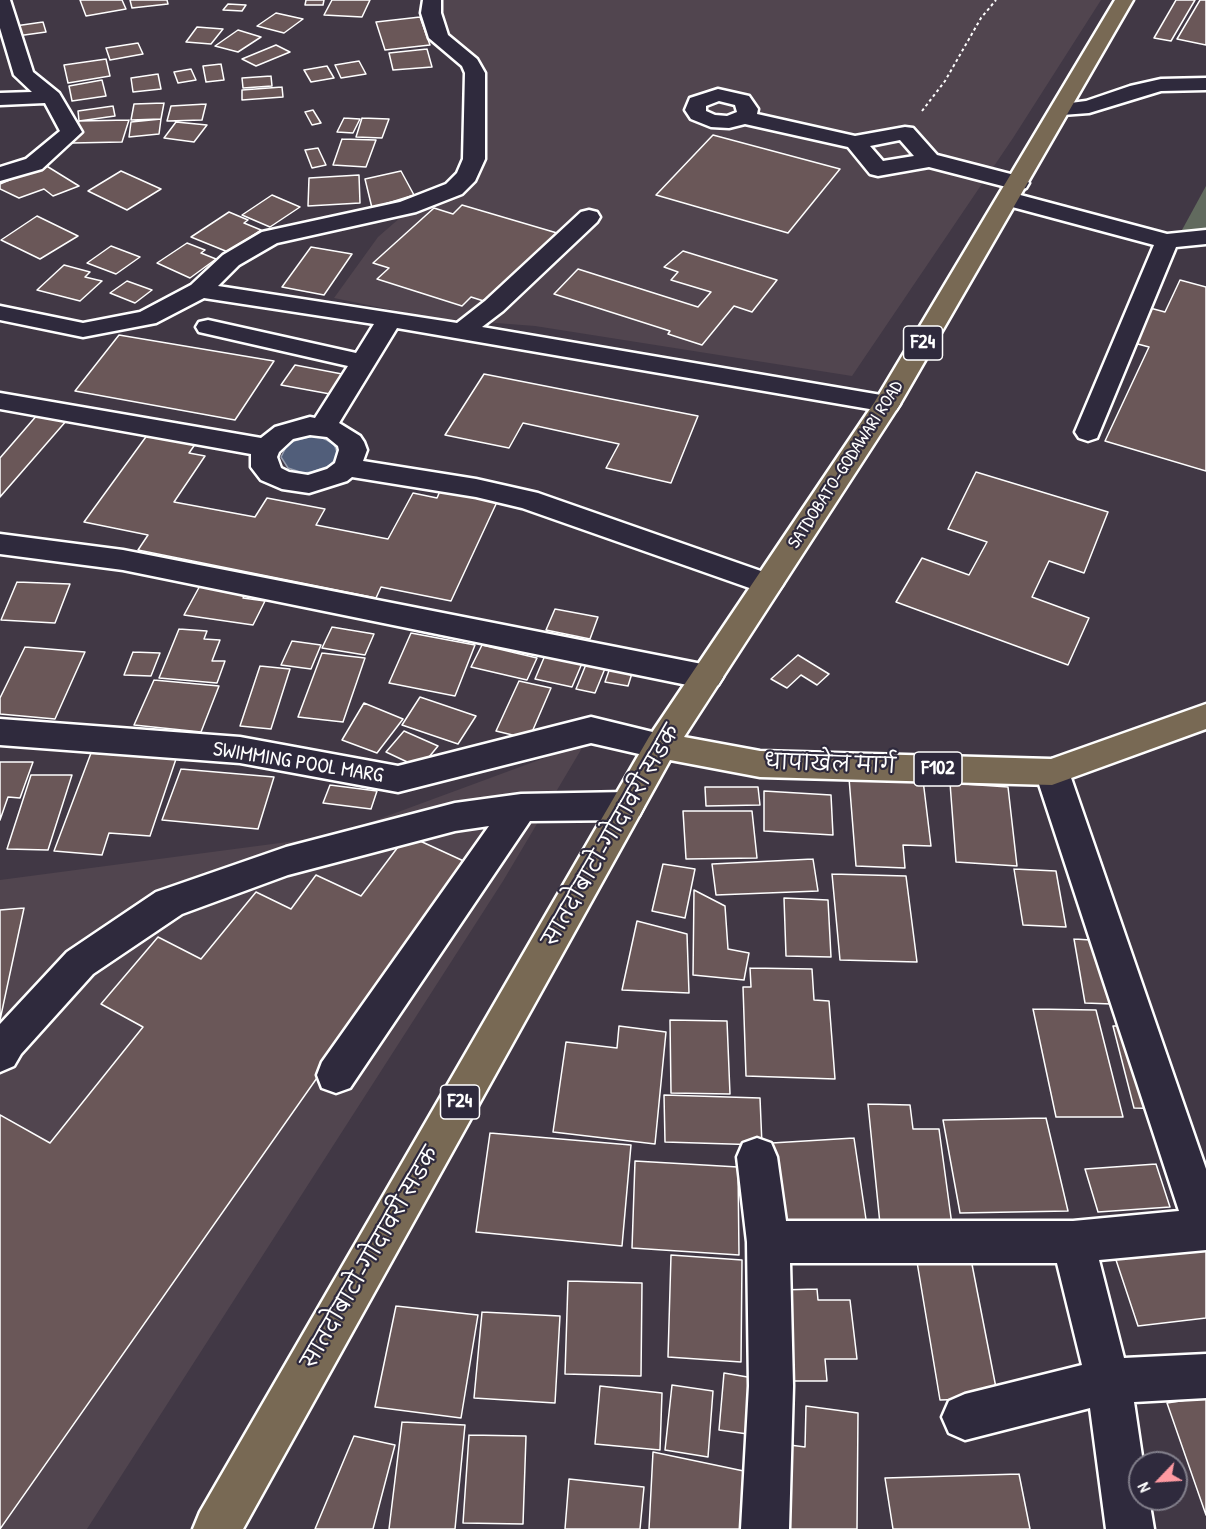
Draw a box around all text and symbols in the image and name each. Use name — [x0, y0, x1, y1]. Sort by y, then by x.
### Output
road number: F24 — [904, 326, 942, 360]
street label: SATDOBATO-GODAWARI ROAD — [784, 377, 908, 553]
street label: सातदोबाटो-गोदावरी सडक — [538, 721, 686, 951]
street label: SWIMMING POOL MARG — [211, 737, 385, 789]
street label: धापाखेल मार्ग — [764, 750, 896, 780]
road number: F102 — [914, 752, 962, 786]
road number: F24 — [440, 1085, 480, 1119]
street label: सातदोबाटो-गोदावरी सडक — [297, 1143, 445, 1373]
north arrow — [1128, 1451, 1188, 1511]
text: N — [1132, 1479, 1155, 1496]

